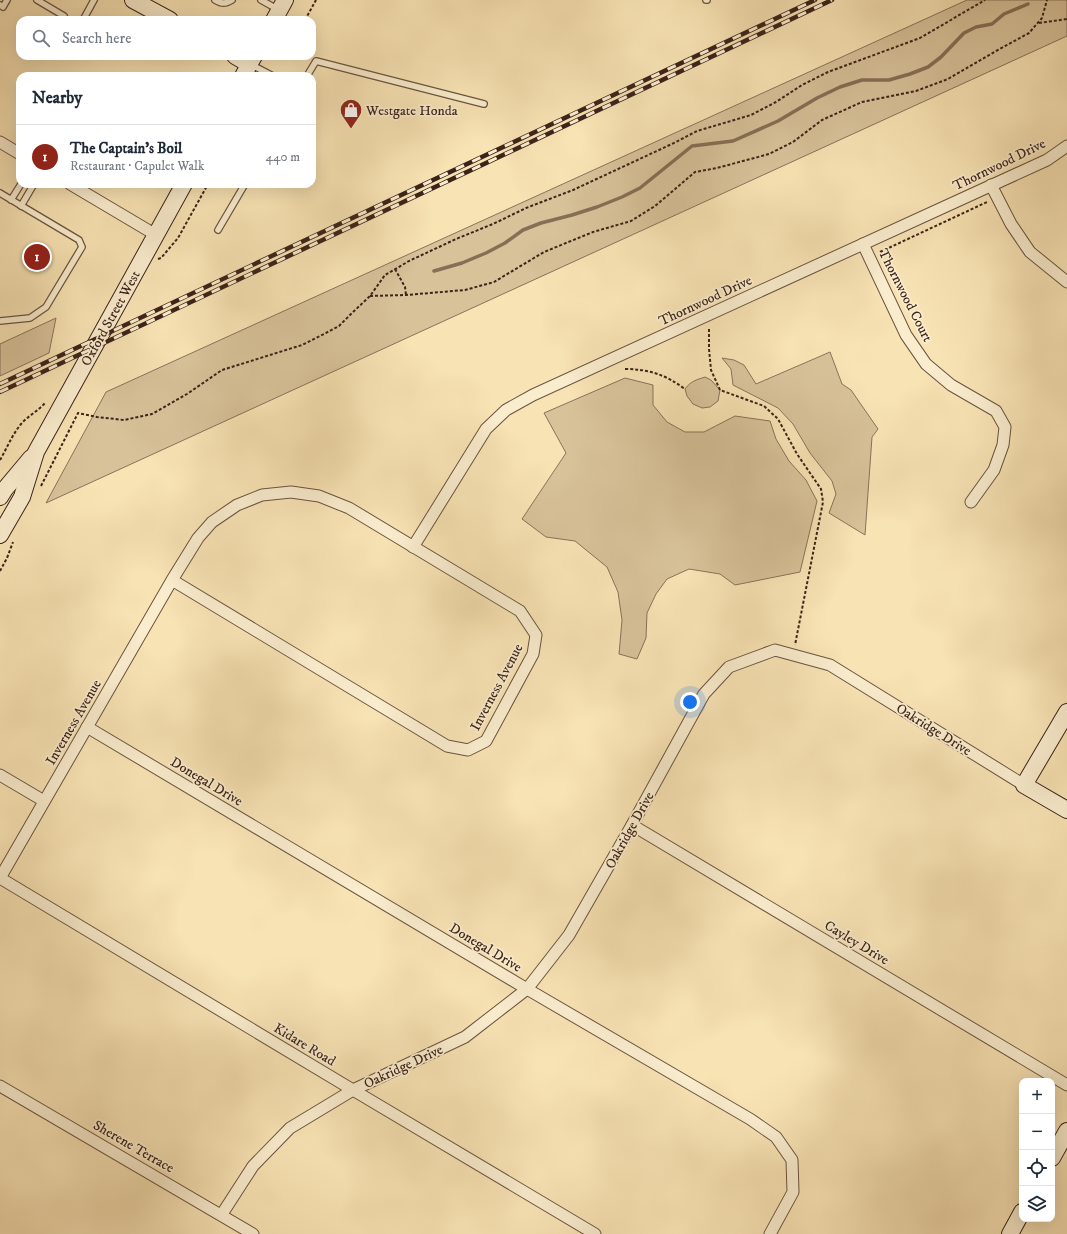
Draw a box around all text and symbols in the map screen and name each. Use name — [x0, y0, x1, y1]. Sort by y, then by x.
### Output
search box — [16, 16, 316, 60]
icon: search — [30, 27, 52, 49]
text: Search here — [62, 29, 131, 48]
text: Nearby — [32, 87, 82, 109]
shop icon: Westgate Honda — [338, 97, 364, 130]
place label: Westgate Honda — [365, 102, 458, 120]
street label: Thornwood Drive — [950, 135, 1049, 195]
text: The Captain's Boil — [70, 139, 182, 158]
text: 1 — [43, 149, 47, 165]
text: 440 m — [265, 149, 300, 165]
text: Restaurant · Capulet Walk — [70, 158, 204, 174]
pin: 1 — [24, 242, 50, 272]
street label: Thornwood Court — [874, 246, 937, 346]
street label: Oxford Street West — [77, 267, 145, 369]
street label: Thornwood Drive — [656, 271, 755, 330]
street label: Inverness Avenue — [466, 641, 527, 734]
street label: Inverness Avenue — [42, 676, 106, 769]
your location — [680, 692, 700, 712]
street label: Oakridge Drive — [892, 700, 975, 760]
street label: Donegal Drive — [167, 753, 246, 811]
street label: Oakridge Drive — [601, 789, 659, 872]
street label: Cayley Drive — [821, 917, 892, 969]
street label: Donegal Drive — [446, 919, 525, 977]
street label: Kidare Road — [270, 1019, 339, 1070]
street label: Oakridge Drive — [361, 1041, 446, 1093]
map controls — [1019, 1078, 1055, 1222]
button: + — [1019, 1078, 1055, 1114]
button: − — [1019, 1114, 1055, 1150]
street label: Sherene Terrace — [90, 1116, 177, 1177]
button: locate — [1019, 1150, 1055, 1186]
button: layers — [1019, 1186, 1055, 1222]

